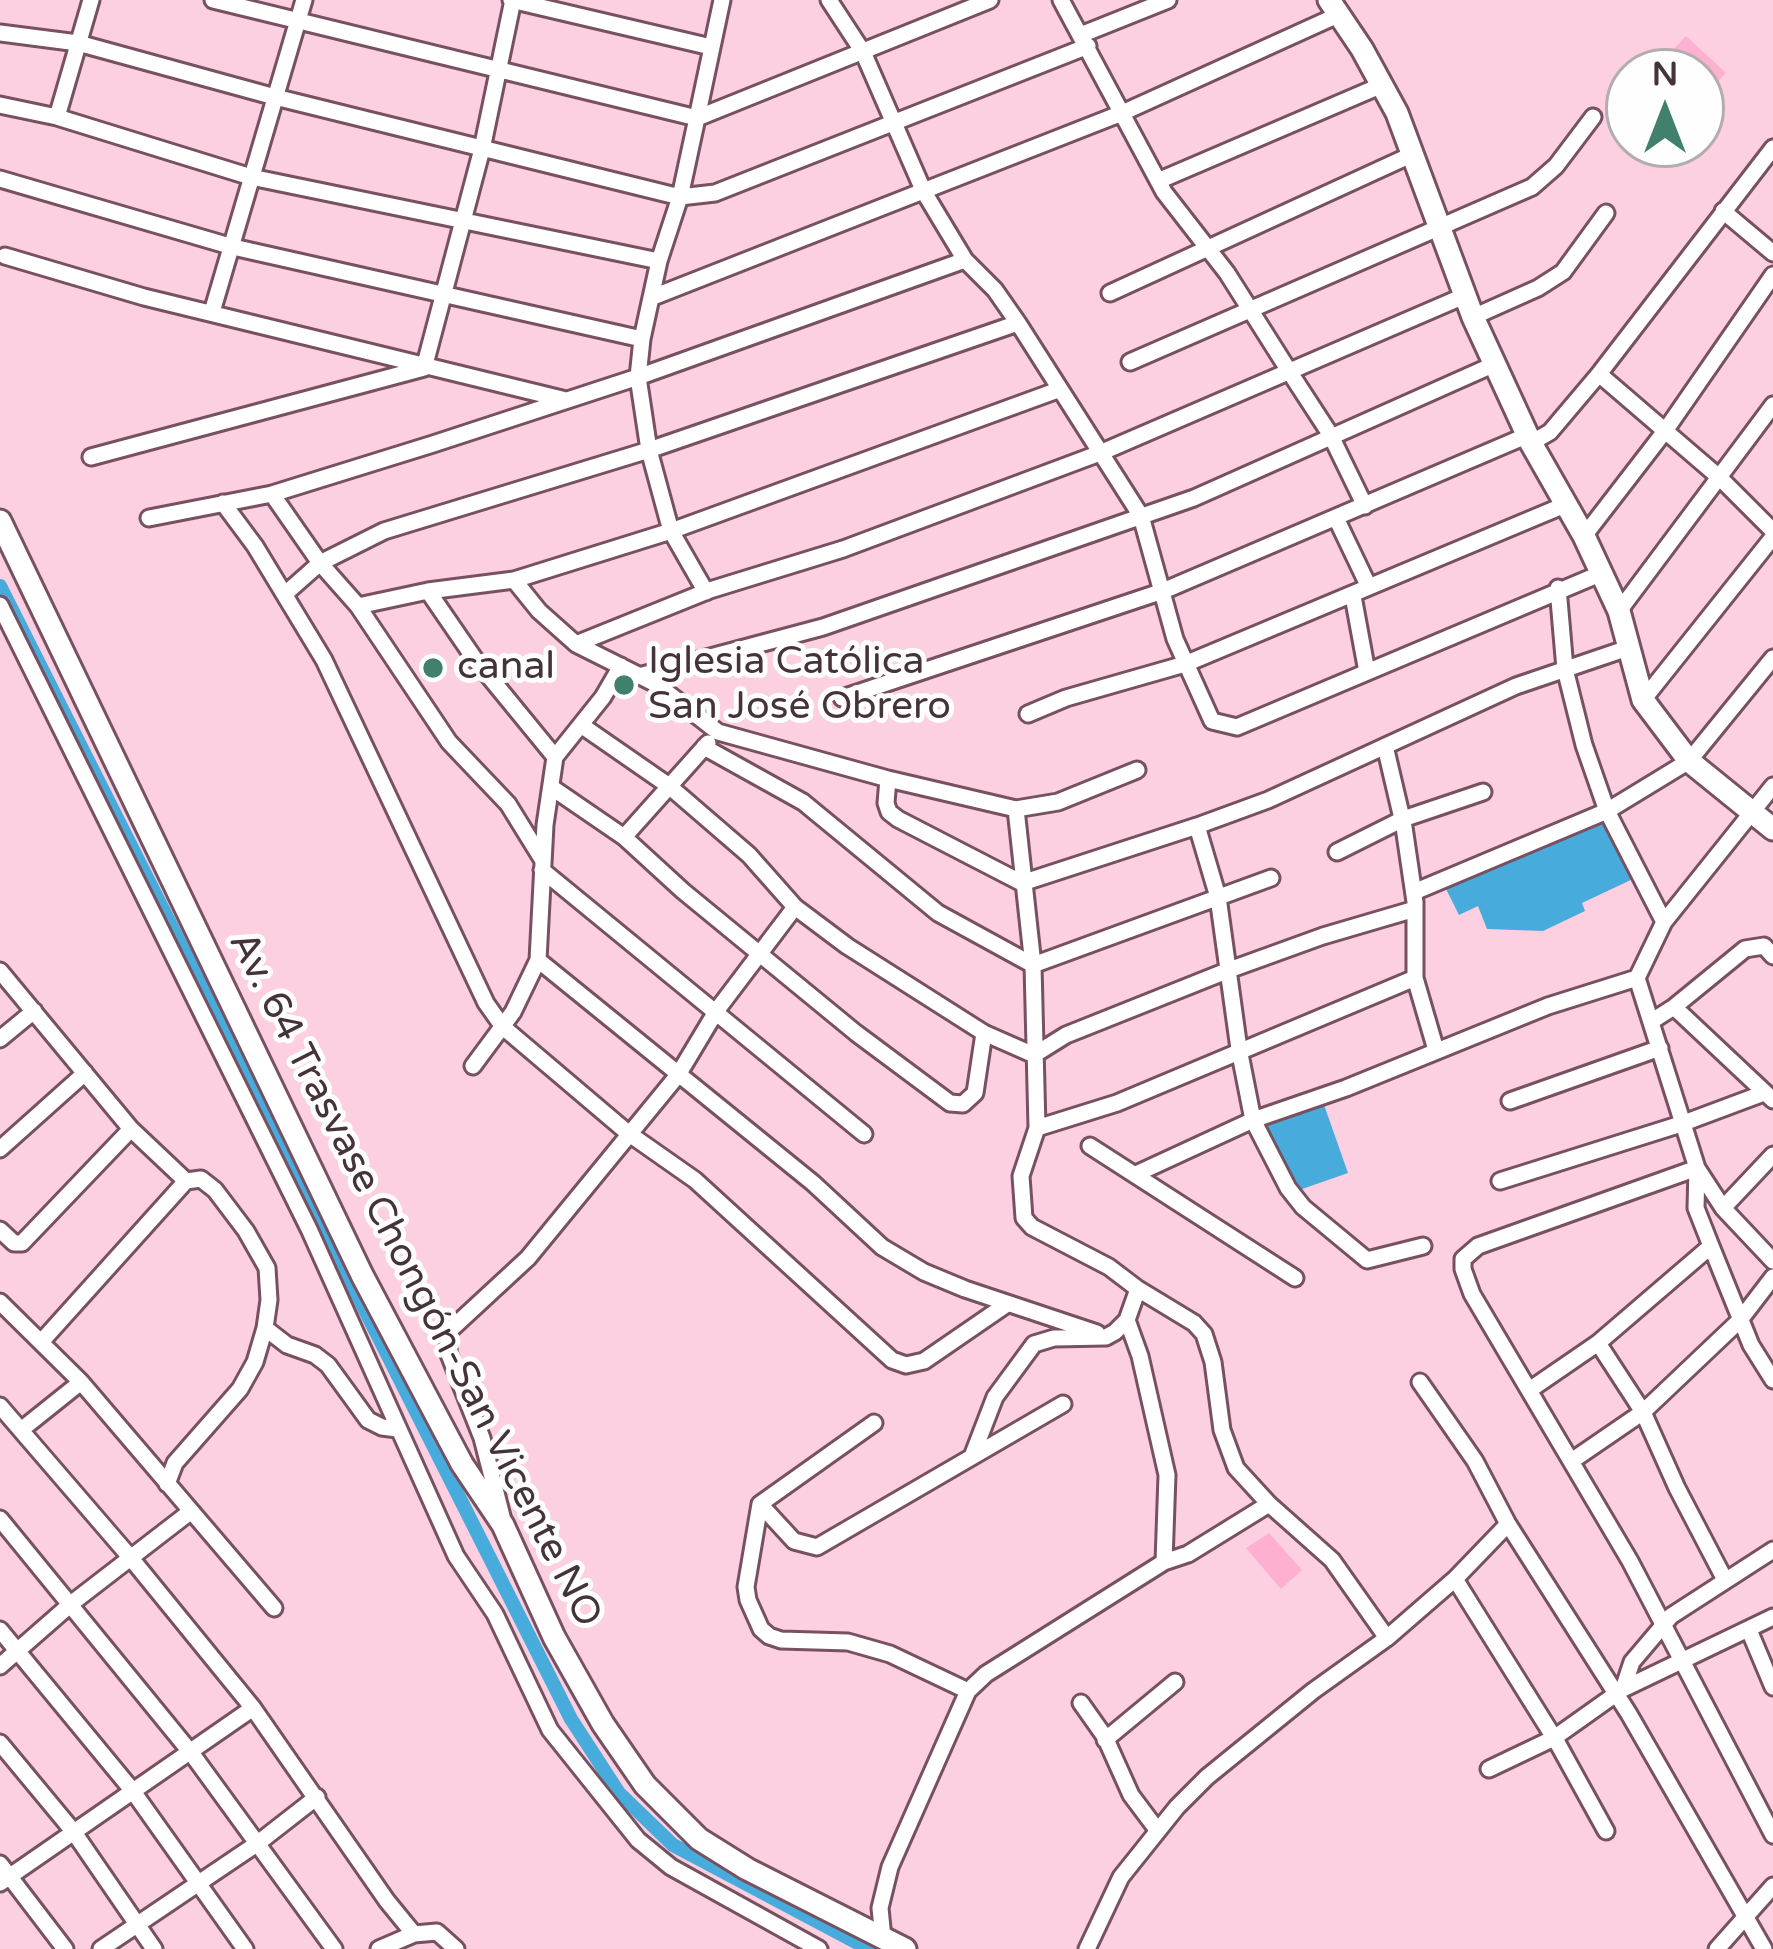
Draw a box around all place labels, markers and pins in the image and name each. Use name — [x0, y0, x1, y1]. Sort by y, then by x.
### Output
place label: Iglesia Católica San José Obrero — [648, 640, 951, 731]
place label: canal — [457, 645, 555, 691]
marker: canal — [420, 655, 446, 681]
marker: Iglesia Católica San José Obrero — [611, 672, 637, 698]

